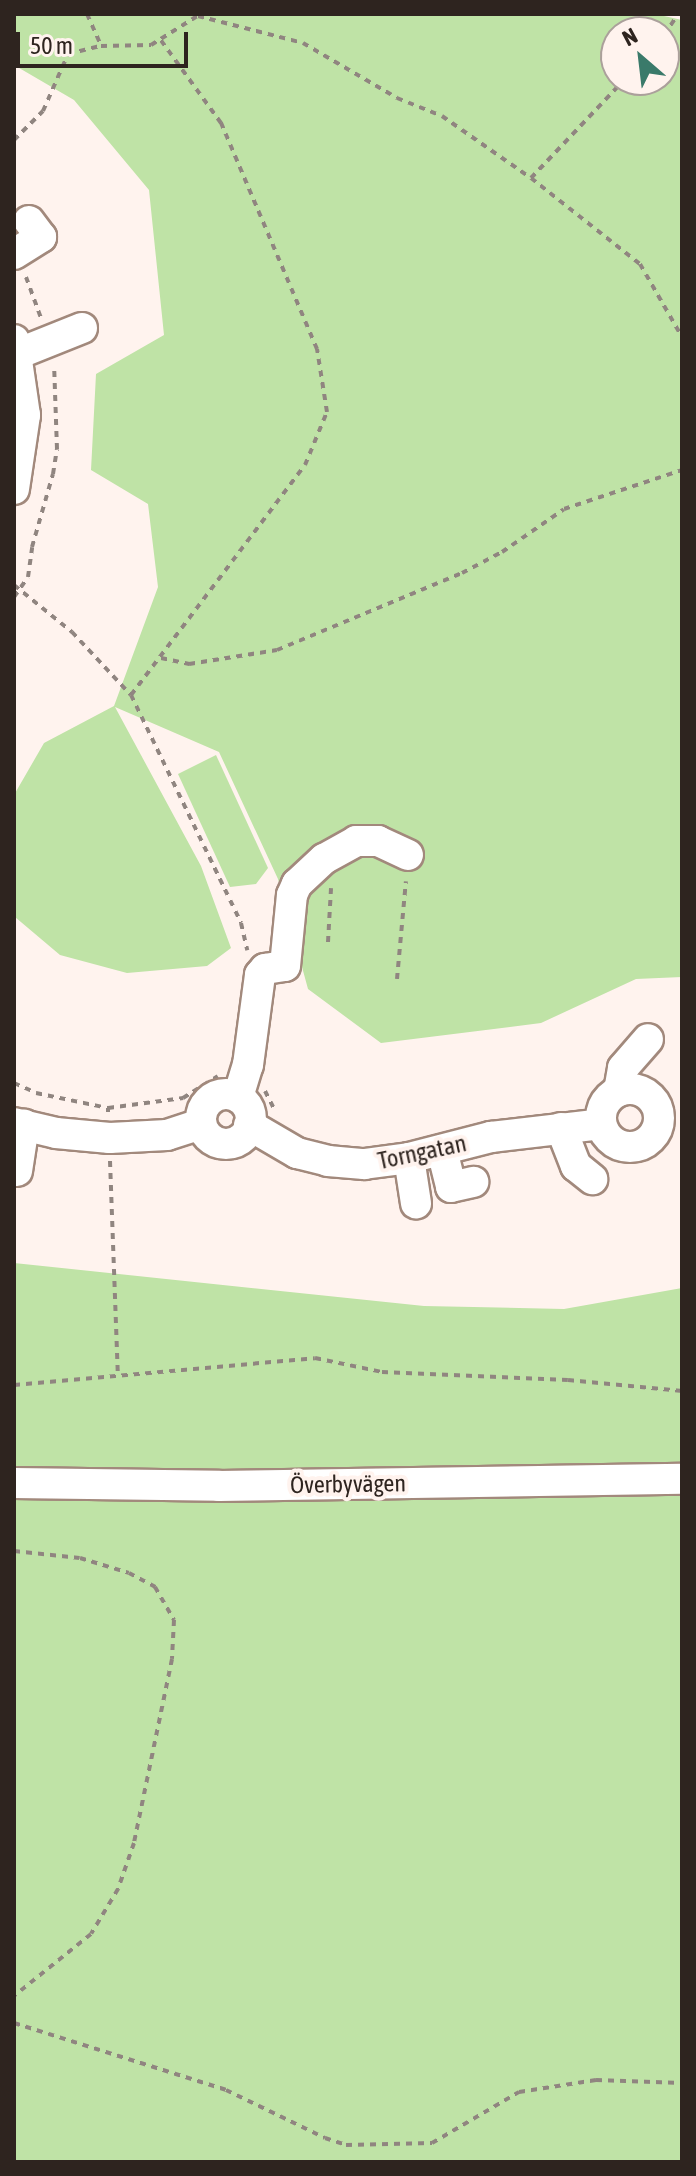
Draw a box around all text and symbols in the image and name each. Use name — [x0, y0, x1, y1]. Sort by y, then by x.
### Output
scale bar — [20, 16, 192, 66]
north arrow — [600, 16, 680, 96]
text: N — [618, 22, 642, 51]
text: 50 m — [30, 32, 73, 59]
street label: Torngatan — [375, 1129, 469, 1175]
street label: Överbyvägen — [290, 1469, 406, 1499]

